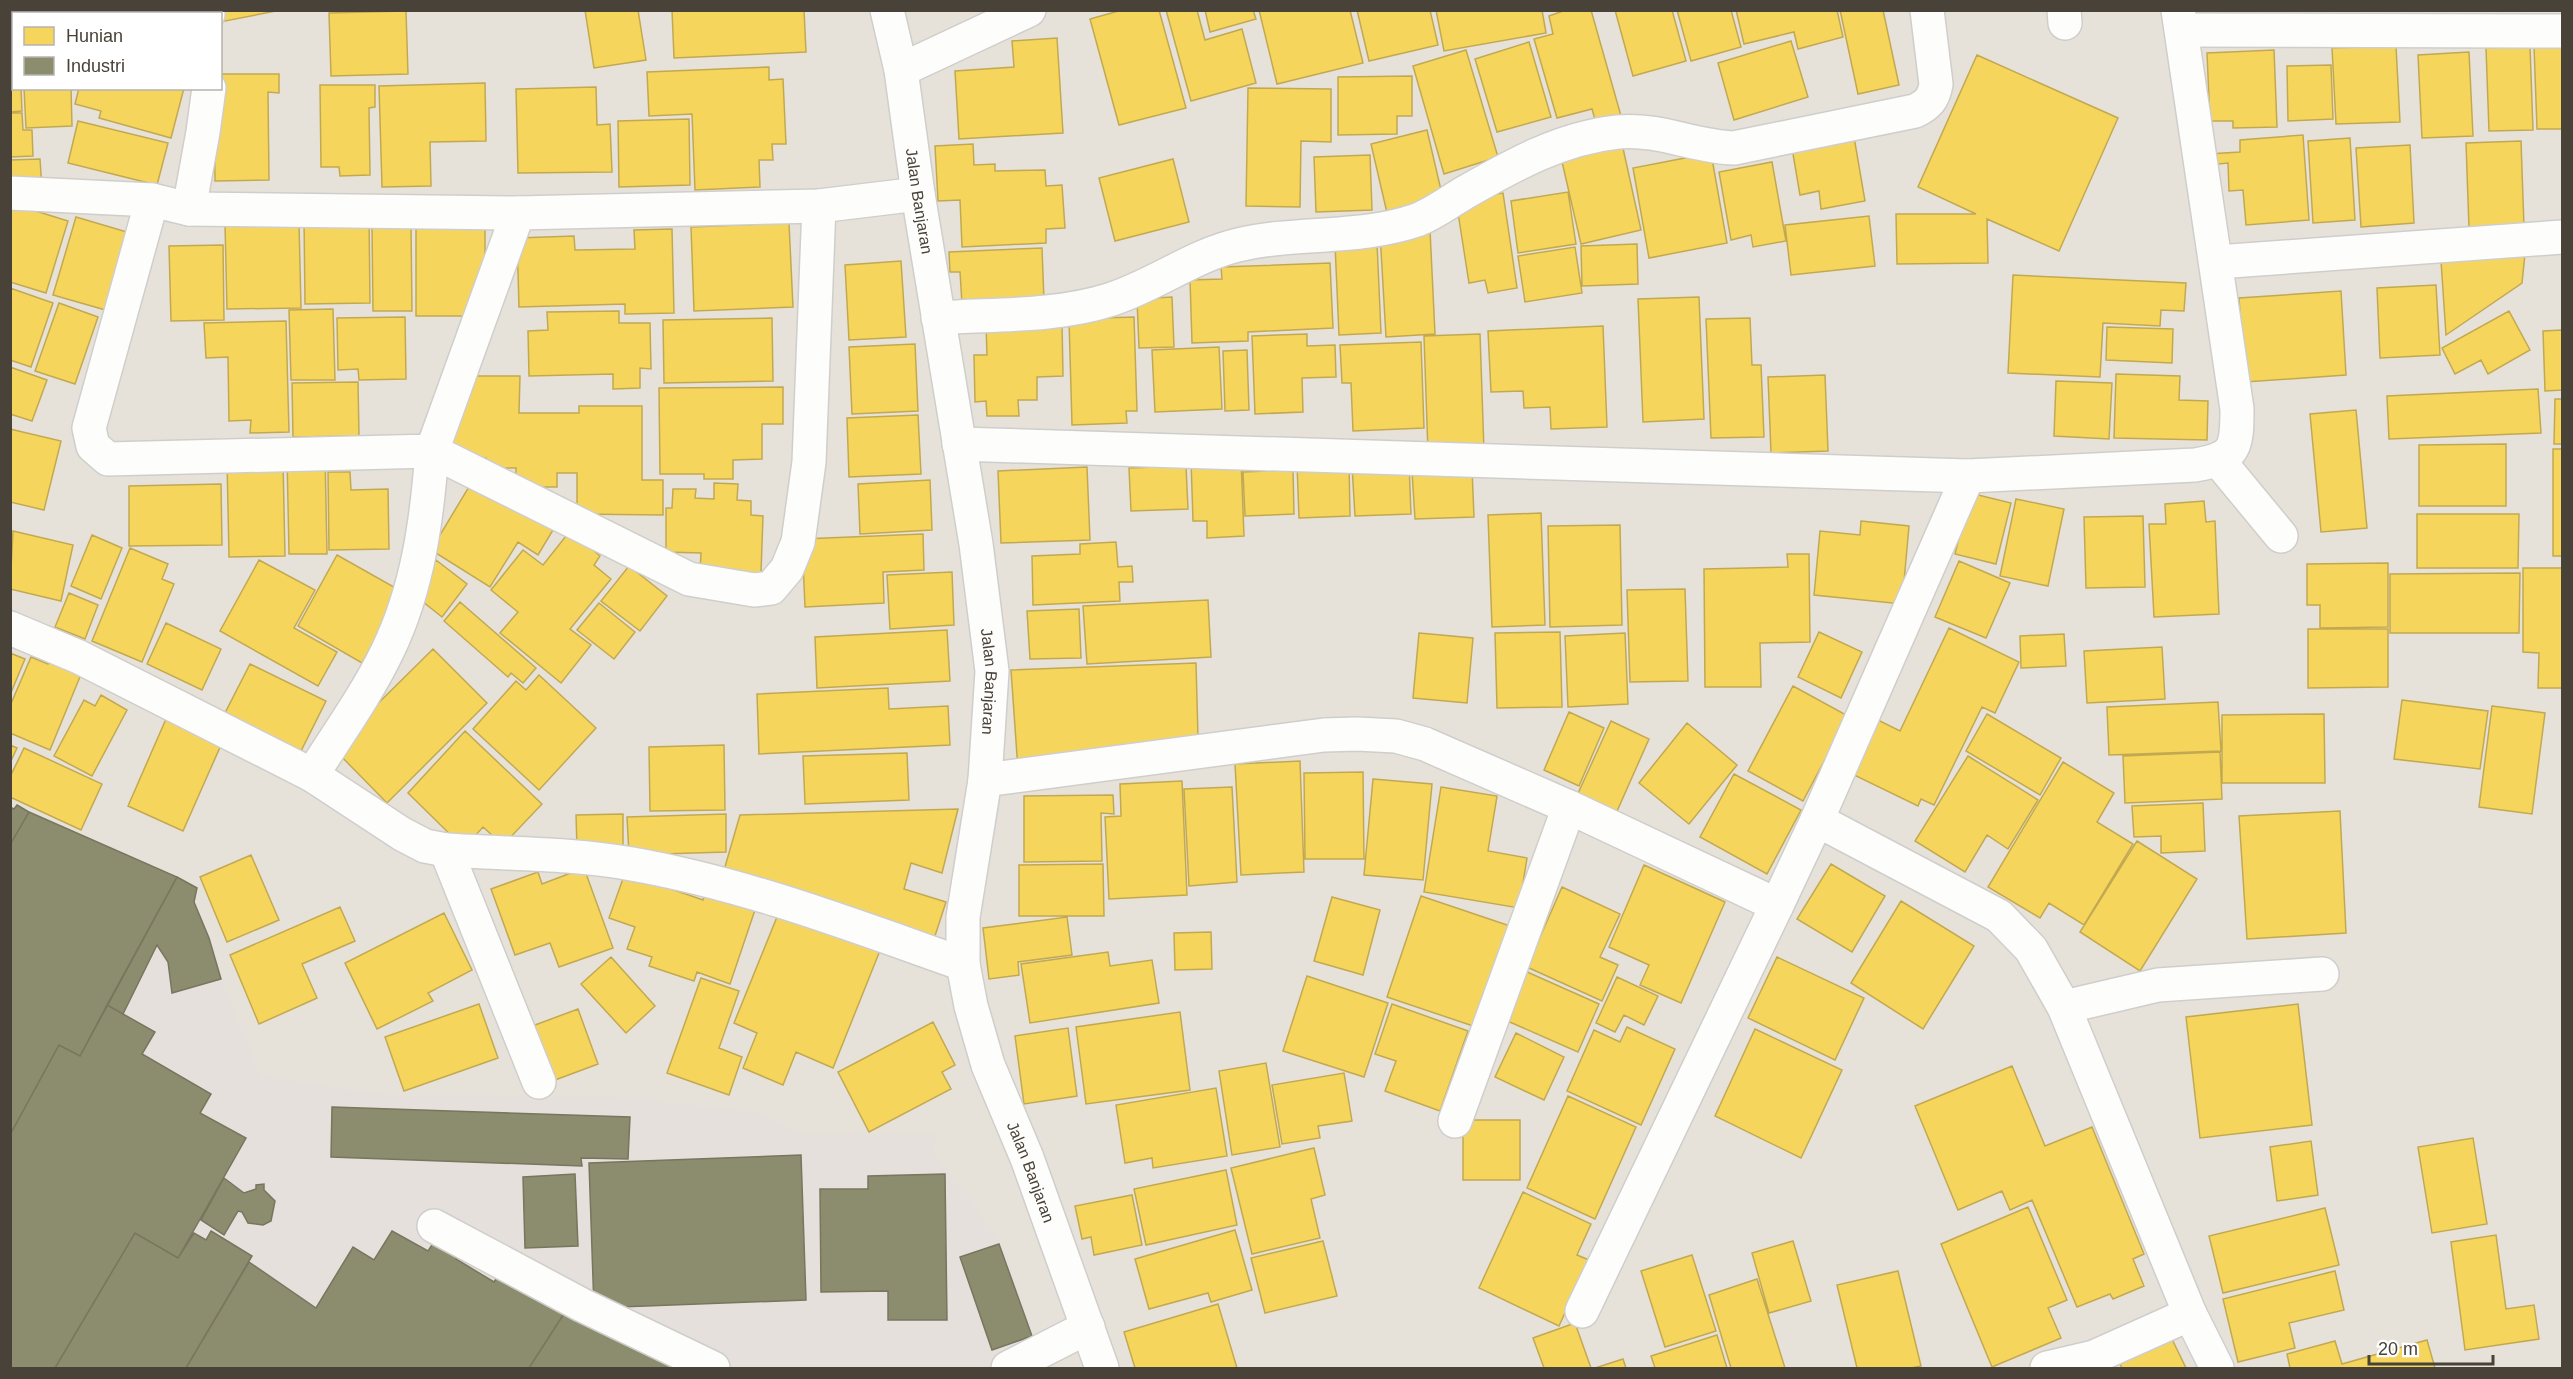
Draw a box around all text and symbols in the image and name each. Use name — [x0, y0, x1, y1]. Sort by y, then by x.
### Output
legend — [12, 12, 222, 90]
text: Hunian — [66, 26, 123, 46]
text: Industri — [66, 56, 125, 76]
street label: Jalan Banjaran — [903, 147, 936, 255]
street label: Jalan Banjaran — [978, 627, 1000, 735]
street label: Jalan Banjaran — [1004, 1119, 1058, 1225]
scale bar — [2369, 1328, 2494, 1366]
text: 20 m — [2378, 1339, 2418, 1359]

